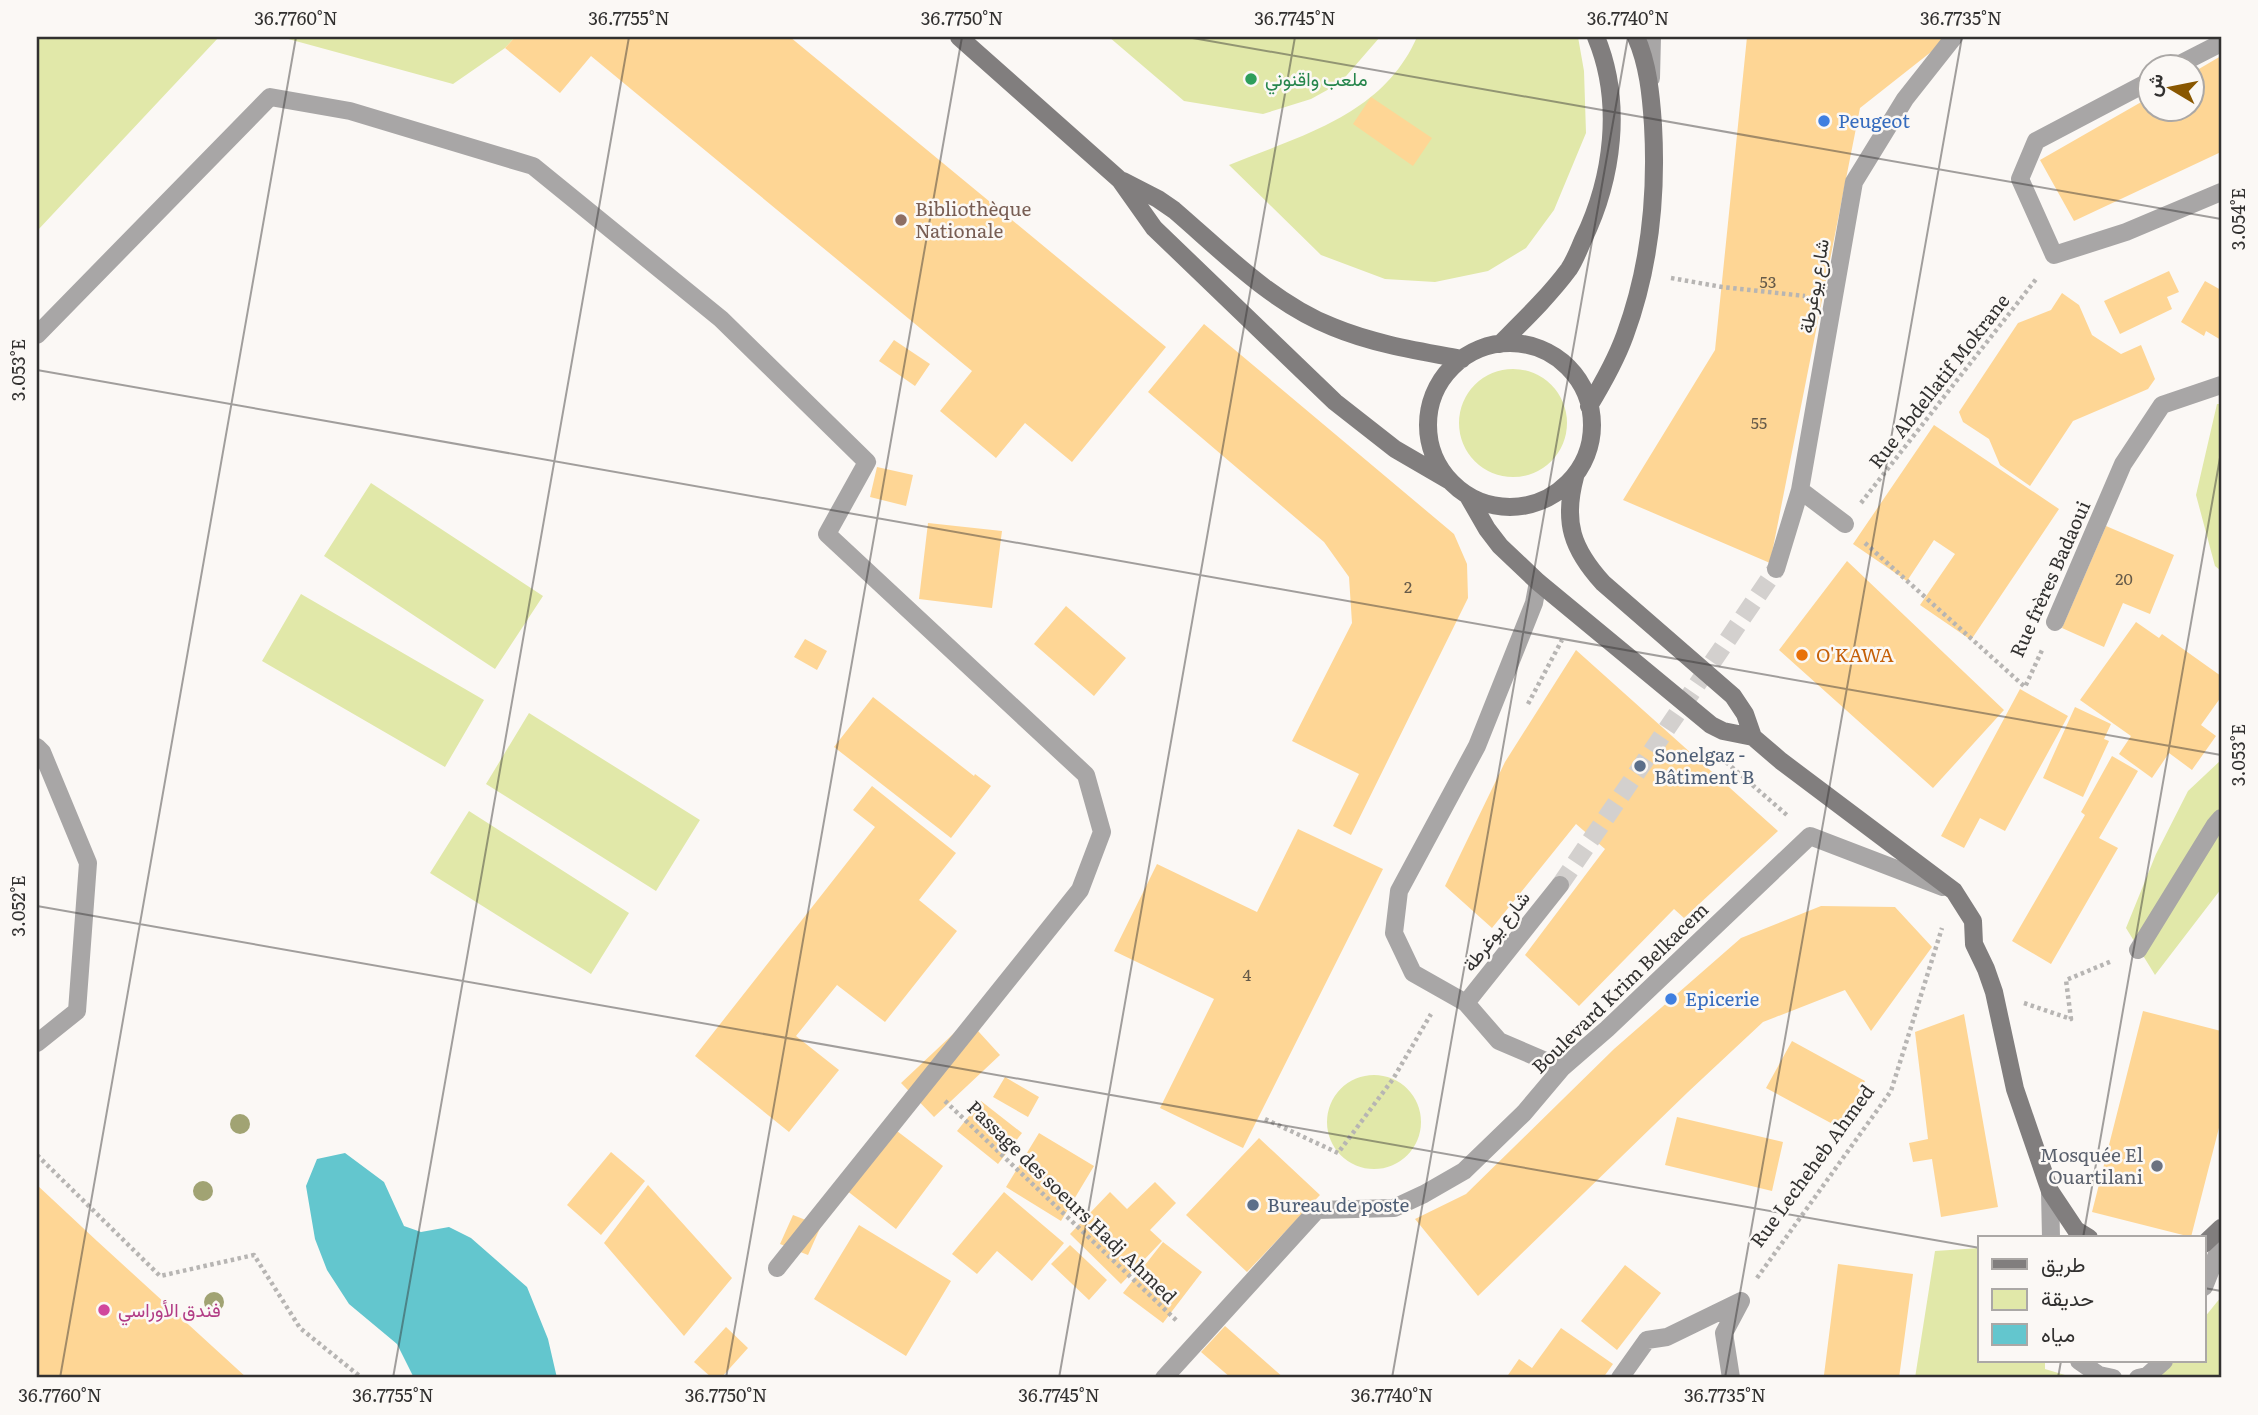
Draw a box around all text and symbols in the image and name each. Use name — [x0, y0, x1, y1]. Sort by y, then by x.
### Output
text: 36.7760°N — [254, 4, 338, 31]
text: 36.7755°N — [588, 4, 670, 31]
text: 36.7750°N — [921, 4, 1003, 31]
text: 36.7745°N — [1254, 4, 1336, 31]
text: 36.7740°N — [1587, 4, 1669, 31]
text: 36.7735°N — [1920, 4, 2002, 31]
north arrow — [2136, 52, 2206, 122]
place label: ملعب واقنوني — [1265, 64, 1368, 95]
marker: ملعب واقنوني — [1243, 71, 1259, 87]
text: ش — [2138, 71, 2169, 99]
place label: Peugeot — [1838, 106, 1910, 134]
marker: Peugeot — [1816, 113, 1832, 129]
text: 3.054°E — [2224, 188, 2251, 250]
place label: Bibliothèque Nationale — [915, 194, 1032, 244]
marker: Bibliothèque Nationale — [893, 212, 909, 228]
street label: شارع يوغرطة — [1791, 236, 1835, 335]
house number: 53 — [1760, 269, 1776, 293]
street label: Rue Abdellatif Mokrane — [1861, 287, 2015, 474]
text: 3.053°E — [4, 339, 31, 401]
house number: 55 — [1751, 410, 1767, 434]
street label: Rue frères Badaoui — [2002, 496, 2096, 662]
house number: 20 — [2115, 566, 2133, 590]
house number: 2 — [1404, 574, 1412, 598]
place label: O'KAWA — [1816, 640, 1894, 668]
marker: O'KAWA — [1794, 647, 1810, 663]
text: 3.053°E — [2224, 724, 2251, 786]
place label: Sonelgaz - Bâtiment B — [1654, 740, 1754, 790]
marker: Sonelgaz - Bâtiment B — [1632, 758, 1648, 774]
text: 3.052°E — [4, 875, 31, 937]
street label: شارع يوغرطة — [1455, 884, 1536, 977]
street label: Boulevard Krim Belkacem — [1525, 895, 1714, 1079]
house number: 4 — [1243, 962, 1252, 986]
place label: Epicerie — [1685, 984, 1760, 1012]
marker: Epicerie — [1663, 991, 1679, 1007]
street label: Rue Lecheheb Ahmed — [1742, 1078, 1880, 1253]
street label: Passage des soeurs Hadj Ahmed — [962, 1093, 1184, 1310]
place label: Mosquée El Ouartilani — [2040, 1140, 2143, 1190]
marker: Mosquée El Ouartilani — [2149, 1158, 2165, 1174]
place label: Bureau de poste — [1267, 1190, 1410, 1218]
marker: Bureau de poste — [1245, 1197, 1261, 1213]
legend — [1978, 1236, 2206, 1362]
text: طريق — [2041, 1247, 2086, 1278]
text: حديقة — [2041, 1281, 2094, 1312]
place label: فندق الأوراسي — [118, 1295, 221, 1326]
marker: فندق الأوراسي — [96, 1302, 112, 1318]
text: مياه — [2041, 1317, 2075, 1348]
text: 36.7760°N — [18, 1381, 102, 1408]
text: 36.7755°N — [352, 1381, 434, 1408]
text: 36.7750°N — [685, 1381, 767, 1408]
text: 36.7745°N — [1018, 1381, 1100, 1408]
text: 36.7740°N — [1351, 1381, 1433, 1408]
text: 36.7735°N — [1684, 1381, 1766, 1408]

